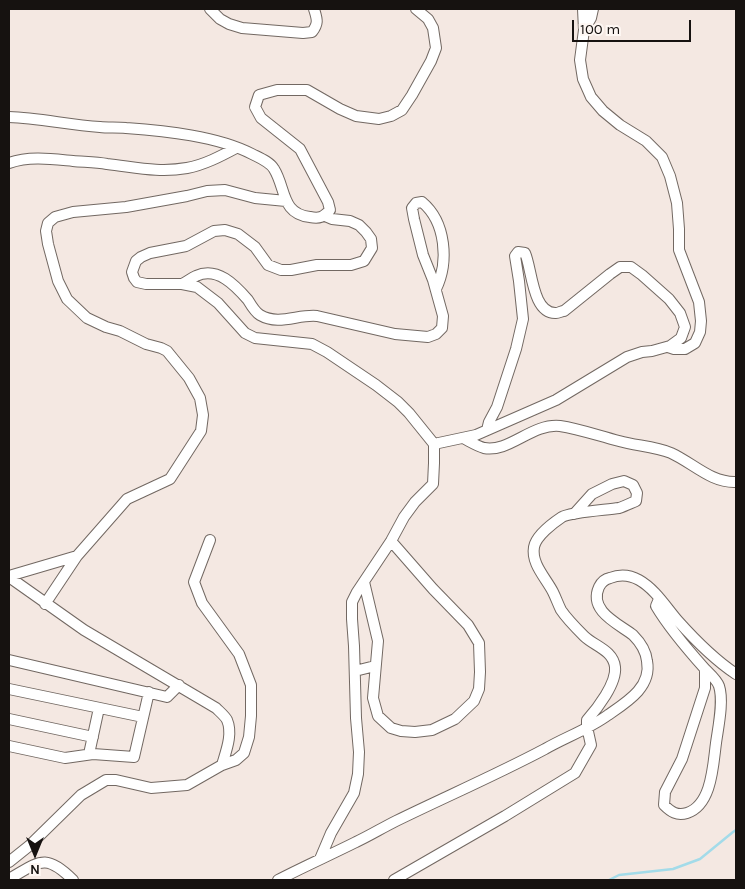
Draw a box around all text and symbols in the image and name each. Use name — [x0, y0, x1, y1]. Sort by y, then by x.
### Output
scale bar — [575, 10, 694, 42]
text: 100 m — [580, 20, 620, 38]
north arrow — [10, 829, 60, 879]
text: N — [30, 861, 40, 878]

